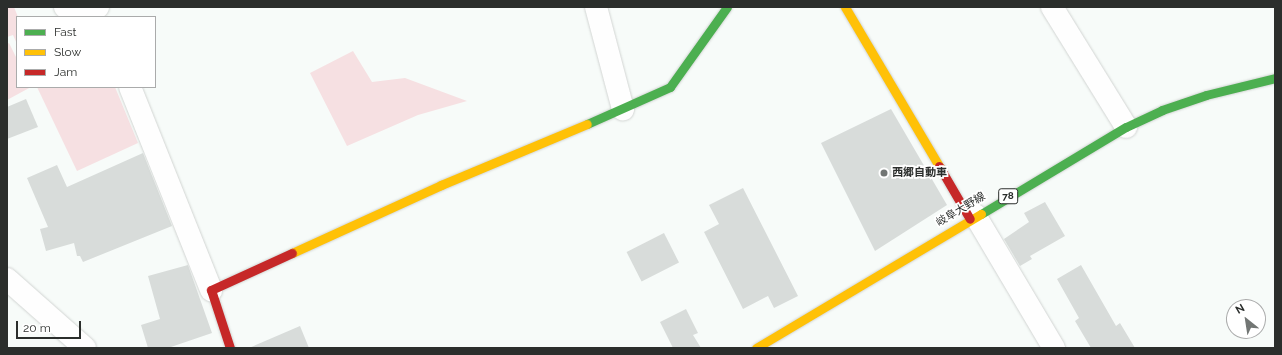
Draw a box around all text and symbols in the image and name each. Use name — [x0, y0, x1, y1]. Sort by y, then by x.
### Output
legend — [16, 16, 156, 88]
text: Fast — [54, 25, 77, 39]
text: Slow — [54, 45, 81, 59]
text: Jam — [54, 65, 77, 79]
place label: 西郷自動車 — [892, 166, 947, 180]
marker: 西郷自動車 — [879, 168, 889, 178]
road number: 78 — [998, 188, 1018, 204]
street label: 岐阜大野線 — [934, 190, 988, 230]
north arrow — [1226, 299, 1266, 339]
text: N — [1233, 301, 1247, 317]
scale bar — [18, 313, 83, 339]
text: 20 m — [23, 321, 51, 335]

